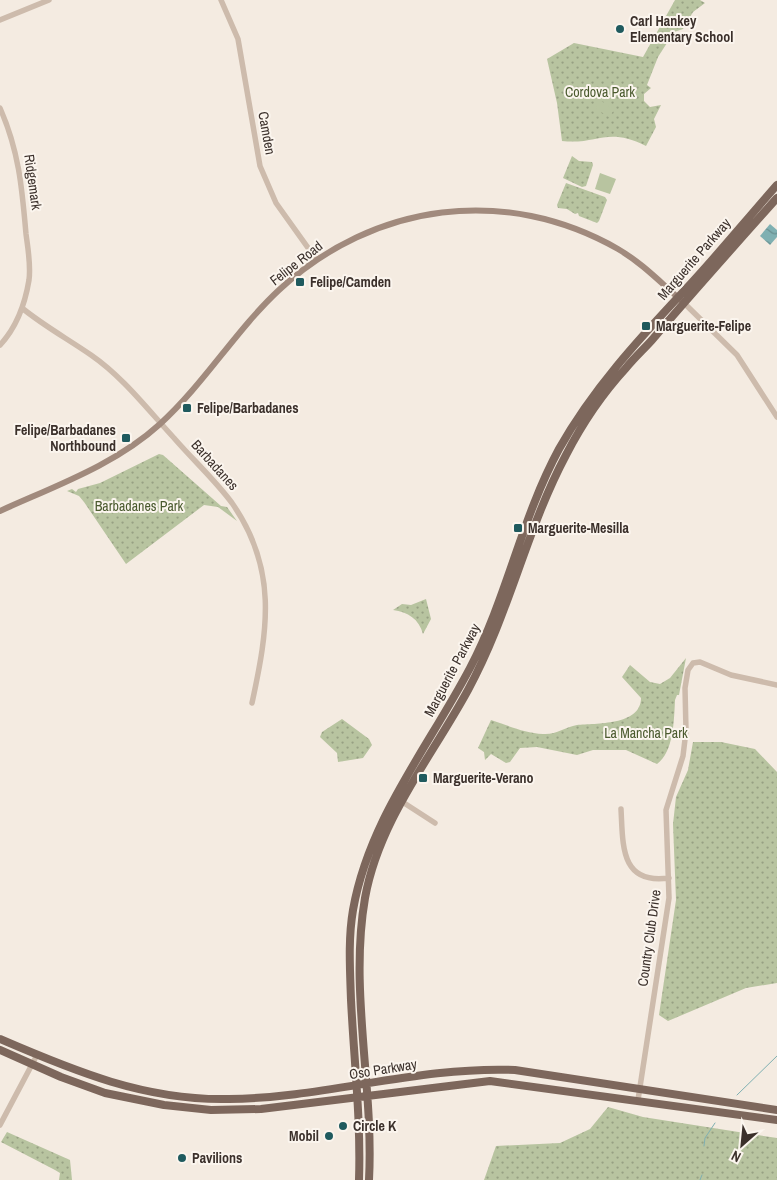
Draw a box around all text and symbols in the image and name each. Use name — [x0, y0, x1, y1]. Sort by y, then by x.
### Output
place label: Carl Hankey Elementary School — [630, 12, 733, 46]
marker: Carl Hankey Elementary School — [614, 23, 626, 35]
park label: Cordova Park — [565, 83, 635, 101]
street label: Camden — [254, 110, 280, 156]
street label: Ridgemark — [20, 153, 46, 211]
street label: Marguerite Parkway — [654, 214, 735, 304]
street label: Felipe Road — [266, 237, 326, 289]
place label: Felipe/Camden — [310, 273, 391, 291]
marker: Felipe/Camden — [294, 276, 306, 288]
place label: Marguerite-Felipe — [656, 317, 751, 335]
marker: Marguerite-Felipe — [640, 320, 652, 332]
place label: Felipe/Barbadanes — [197, 399, 299, 417]
marker: Felipe/Barbadanes — [181, 402, 193, 414]
place label: Felipe/Barbadanes Northbound — [14, 421, 116, 455]
marker: Felipe/Barbadanes Northbound — [120, 432, 132, 444]
street label: Barbadanes — [188, 436, 243, 494]
park label: Barbadanes Park — [95, 497, 184, 515]
place label: Marguerite-Mesilla — [528, 519, 629, 537]
marker: Marguerite-Mesilla — [512, 522, 524, 534]
street label: Marguerite Parkway — [420, 620, 484, 720]
park label: La Mancha Park — [604, 724, 688, 742]
place label: Marguerite-Verano — [433, 769, 534, 787]
marker: Marguerite-Verano — [417, 772, 429, 784]
street label: Country Club Drive — [633, 888, 665, 988]
street label: Oso Parkway — [348, 1055, 418, 1083]
place label: Circle K — [353, 1117, 397, 1135]
marker: Circle K — [337, 1120, 349, 1132]
north arrow — [717, 1120, 767, 1170]
place label: Mobil — [289, 1127, 319, 1145]
marker: Mobil — [323, 1130, 335, 1142]
text: N — [728, 1147, 744, 1166]
place label: Pavilions — [192, 1149, 242, 1167]
marker: Pavilions — [176, 1152, 188, 1164]

